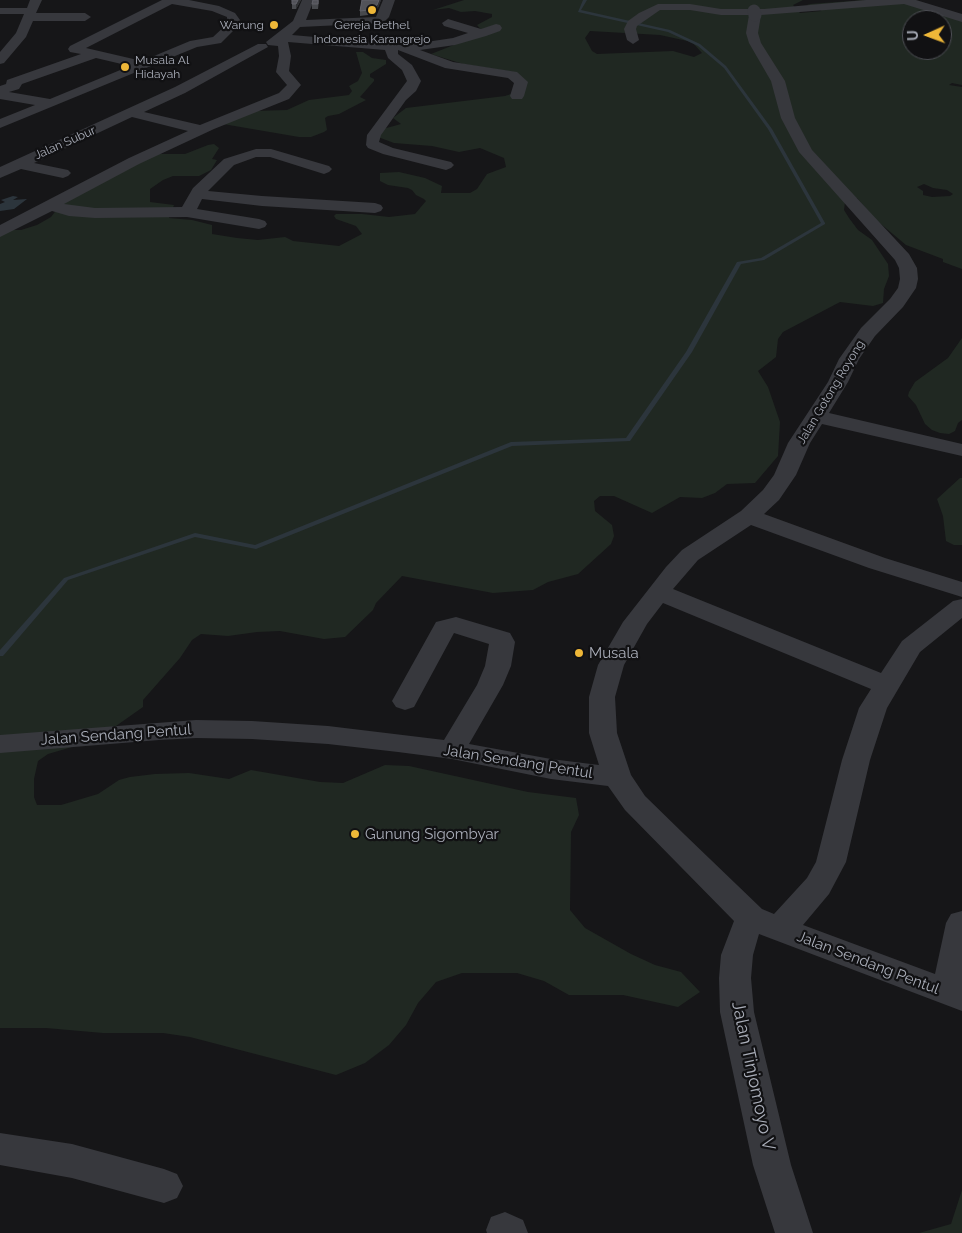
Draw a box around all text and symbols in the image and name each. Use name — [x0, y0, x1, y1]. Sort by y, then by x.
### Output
marker: Gereja Bethel Indonesia Karangrejo — [366, 4, 378, 16]
north arrow — [902, 10, 952, 60]
place label: Warung — [220, 18, 264, 32]
place label: Gereja Bethel Indonesia Karangrejo — [314, 18, 430, 46]
marker: Warung — [268, 19, 280, 31]
text: U — [905, 30, 921, 41]
place label: Musala Al Hidayah — [135, 53, 189, 81]
marker: Musala Al Hidayah — [119, 61, 131, 73]
street label: Jalan Subur — [32, 123, 98, 163]
street label: Jalan Gotong Royong — [794, 337, 868, 447]
place label: Musala — [589, 644, 639, 662]
marker: Musala — [573, 647, 585, 659]
street label: Jalan Sendang Pentul — [40, 721, 192, 749]
street label: Jalan Sendang Pentul — [442, 741, 594, 783]
place label: Gunung Sigombyar — [365, 825, 499, 843]
marker: Gunung Sigombyar — [349, 828, 361, 840]
street label: Jalan Sendang Pentul — [794, 928, 942, 998]
street label: Jalan Tinjomoyo V — [727, 999, 779, 1153]

